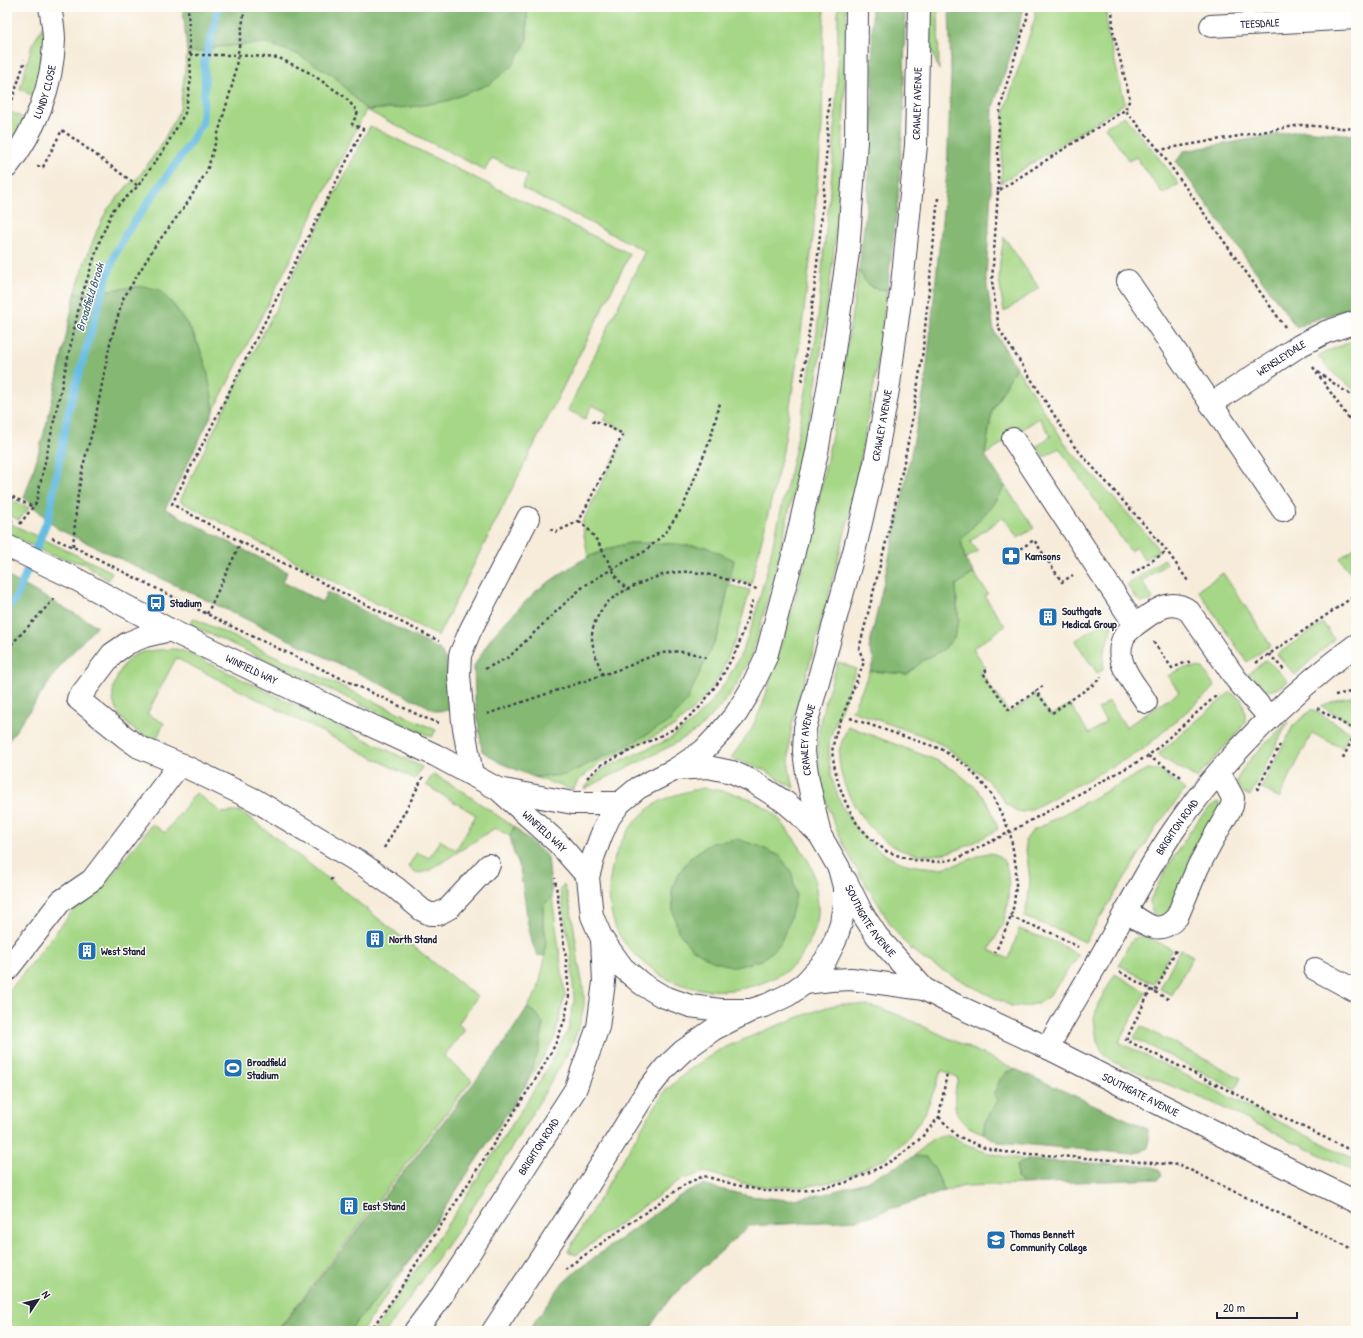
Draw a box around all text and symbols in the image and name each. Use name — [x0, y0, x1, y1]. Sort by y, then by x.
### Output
street label: TEESDALE — [1240, 15, 1280, 31]
street label: LUNDY CLOSE — [30, 64, 59, 120]
street label: CRAWLEY AVENUE — [909, 67, 925, 140]
water label: Broadfield Brook — [71, 260, 108, 333]
street label: WENSLEYDALE — [1254, 337, 1308, 379]
street label: CRAWLEY AVENUE — [868, 388, 895, 462]
pharmacy icon: Kamsons — [1000, 545, 1022, 567]
place label: Kamsons — [1025, 549, 1061, 563]
bus stop icon: Stadium — [145, 592, 167, 614]
place label: Stadium — [170, 596, 202, 610]
place label: Southgate Medical Group — [1062, 604, 1117, 632]
building icon: Southgate Medical Group — [1037, 606, 1059, 628]
street label: WINFIELD WAY — [223, 651, 280, 688]
street label: CRAWLEY AVENUE — [797, 702, 818, 777]
street label: BRIGHTON ROAD — [1153, 796, 1202, 857]
street label: WINFIELD WAY — [519, 807, 570, 855]
street label: SOUTHGATE AVENUE — [842, 882, 899, 960]
building icon: North Stand — [364, 928, 386, 950]
place label: North Stand — [389, 932, 438, 946]
building icon: West Stand — [76, 940, 98, 962]
place label: West Stand — [101, 944, 146, 958]
place label: Broadfield Stadium — [247, 1055, 287, 1082]
sports icon: Broadfield Stadium — [222, 1057, 244, 1079]
street label: SOUTHGATE AVENUE — [1100, 1069, 1181, 1120]
street label: BRIGHTON ROAD — [515, 1115, 562, 1178]
building icon: East Stand — [338, 1195, 360, 1217]
place label: East Stand — [363, 1199, 406, 1213]
place label: Thomas Bennett Community College — [1009, 1227, 1088, 1255]
school or university icon: Thomas Bennett Community College — [985, 1229, 1007, 1251]
north arrow — [18, 1280, 58, 1320]
text: N — [39, 1288, 54, 1301]
scale bar — [1217, 1294, 1297, 1320]
text: 20 m — [1223, 1299, 1245, 1316]

